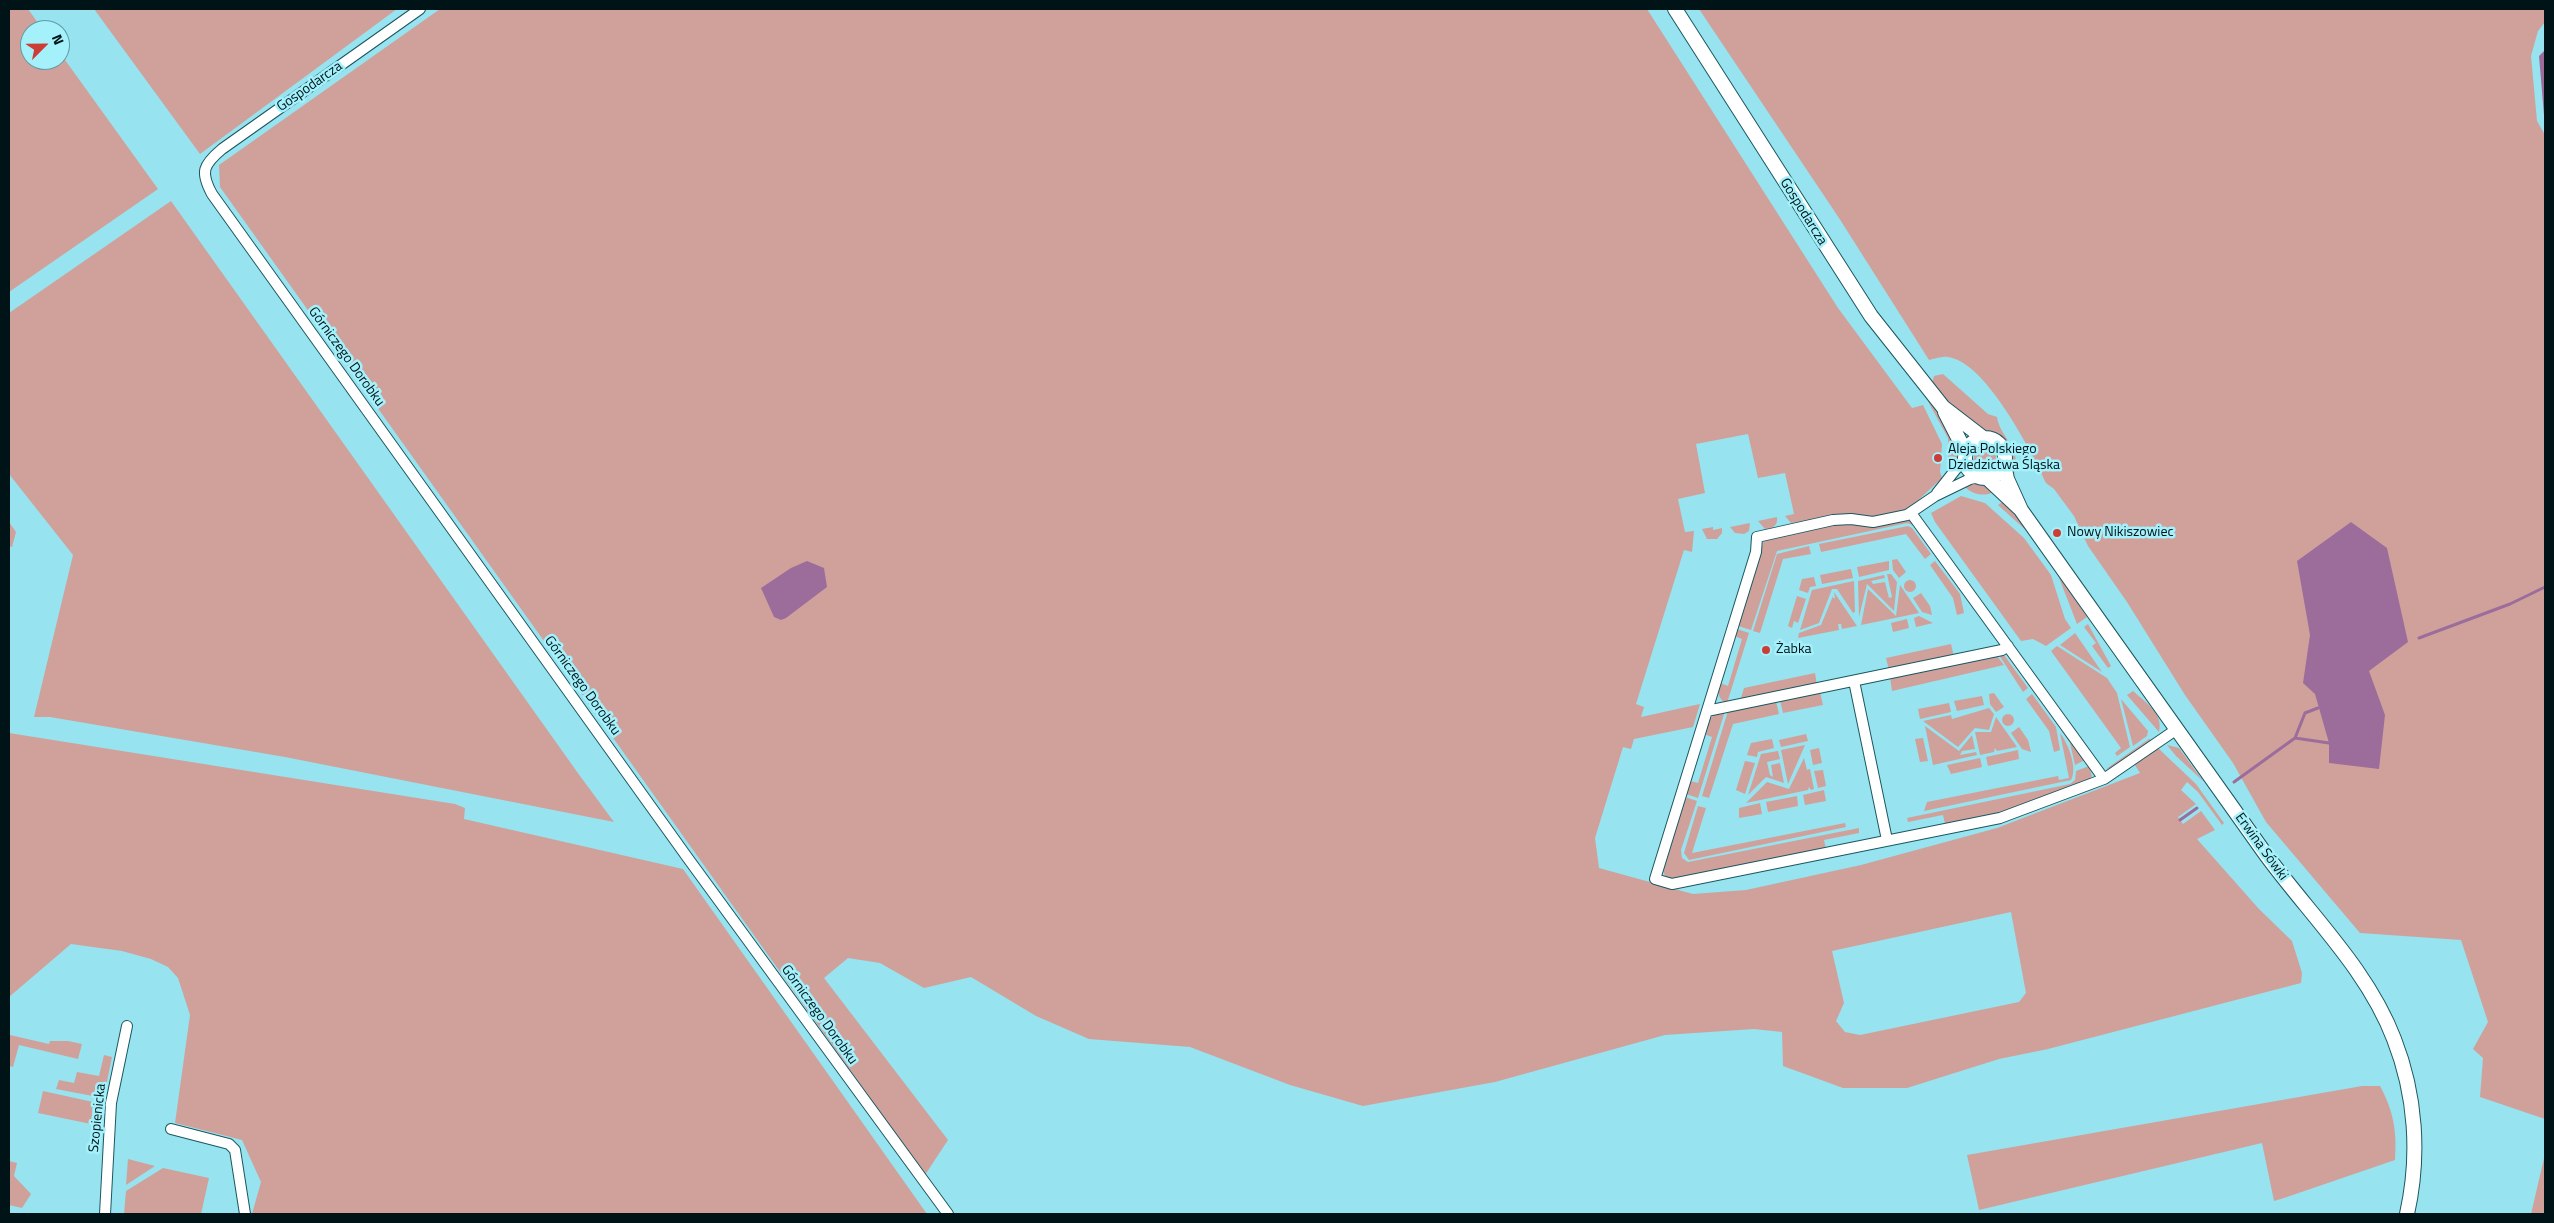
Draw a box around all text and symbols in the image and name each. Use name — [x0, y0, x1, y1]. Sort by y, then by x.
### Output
north arrow — [20, 20, 70, 70]
text: N — [47, 31, 70, 48]
street label: Gospodarcza — [274, 58, 346, 116]
street label: Gospodarcza — [1776, 175, 1830, 249]
street label: Górniczego Dorobku — [304, 304, 388, 410]
place label: Aleja Polskiego Dziedzictwa Śląska — [1948, 442, 2060, 474]
marker: Aleja Polskiego Dziedzictwa Śląska — [1932, 452, 1944, 464]
place label: Nowy Nikiszowiec — [2067, 525, 2174, 541]
marker: Nowy Nikiszowiec — [2051, 527, 2063, 539]
street label: Górniczego Dorobku — [540, 633, 624, 739]
place label: Żabka — [1776, 642, 1812, 658]
marker: Żabka — [1760, 644, 1772, 656]
street label: Erwina Sówki — [2231, 810, 2291, 884]
street label: Górniczego Dorobku — [777, 962, 861, 1068]
street label: Szopienicka — [86, 1083, 110, 1153]

